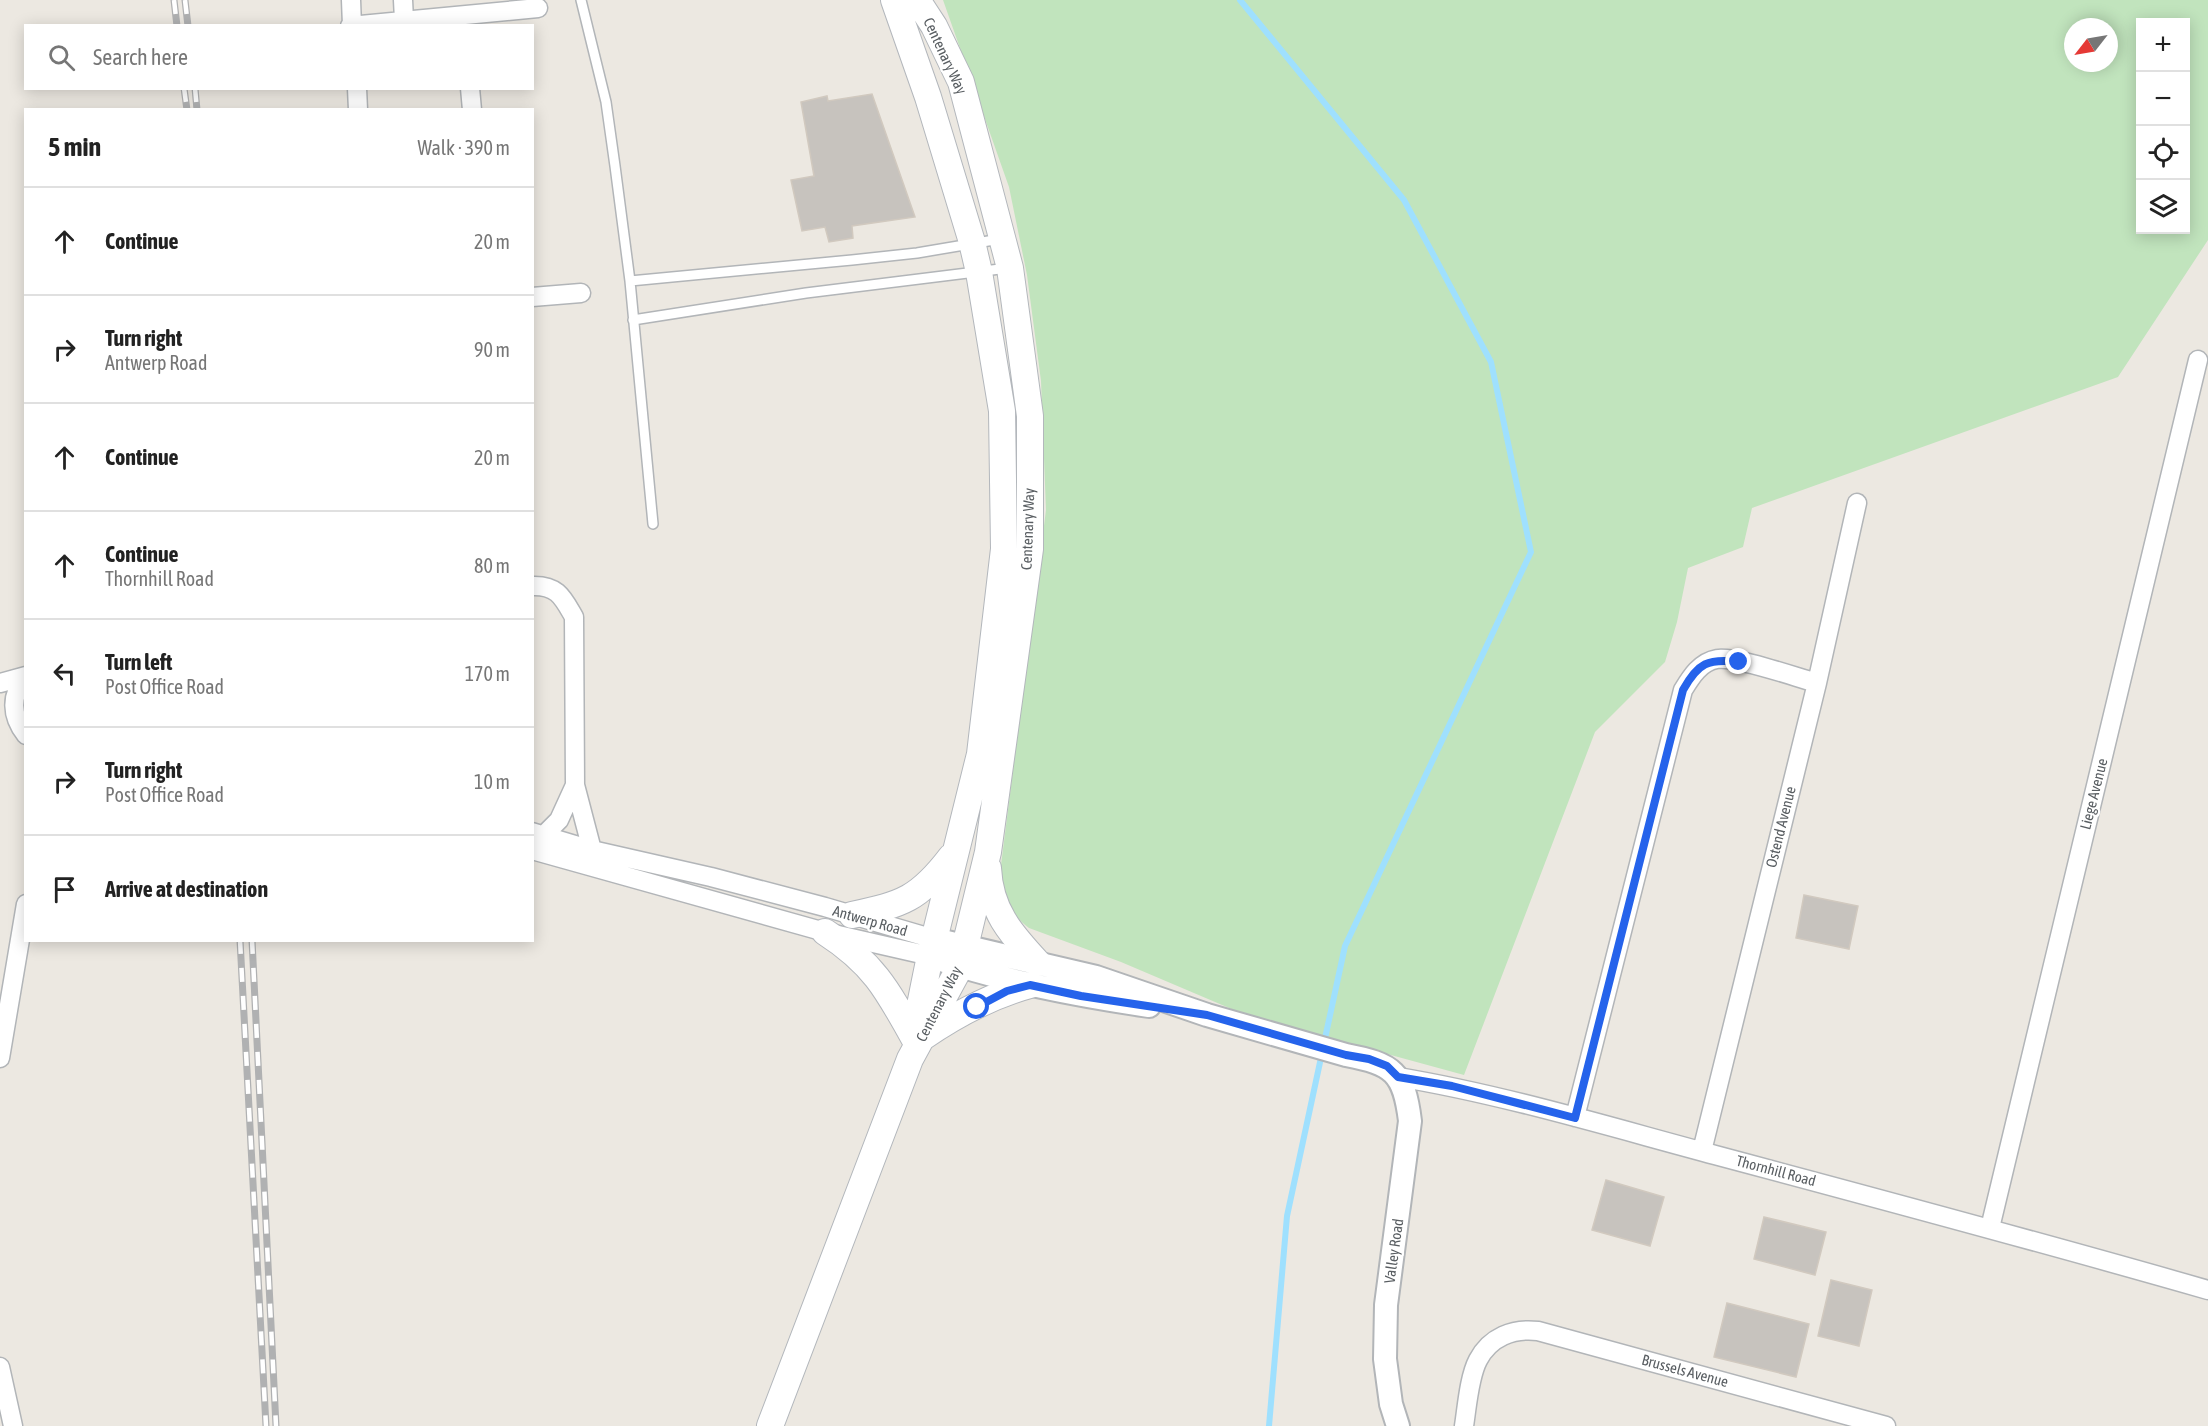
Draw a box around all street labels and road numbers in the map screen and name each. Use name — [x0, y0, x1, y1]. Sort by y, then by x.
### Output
street label: Centenary Way — [920, 15, 971, 97]
street label: Centenary Way — [1018, 488, 1037, 570]
street label: Liege Avenue — [2076, 756, 2111, 831]
street label: Ostend Avenue — [1762, 784, 1799, 869]
street label: Antwerp Road — [831, 902, 909, 939]
street label: Centenary Way — [912, 963, 965, 1044]
street label: Thornhill Road — [1734, 1152, 1818, 1189]
street label: Valley Road — [1381, 1217, 1406, 1284]
street label: Brussels Avenue — [1640, 1351, 1731, 1390]

